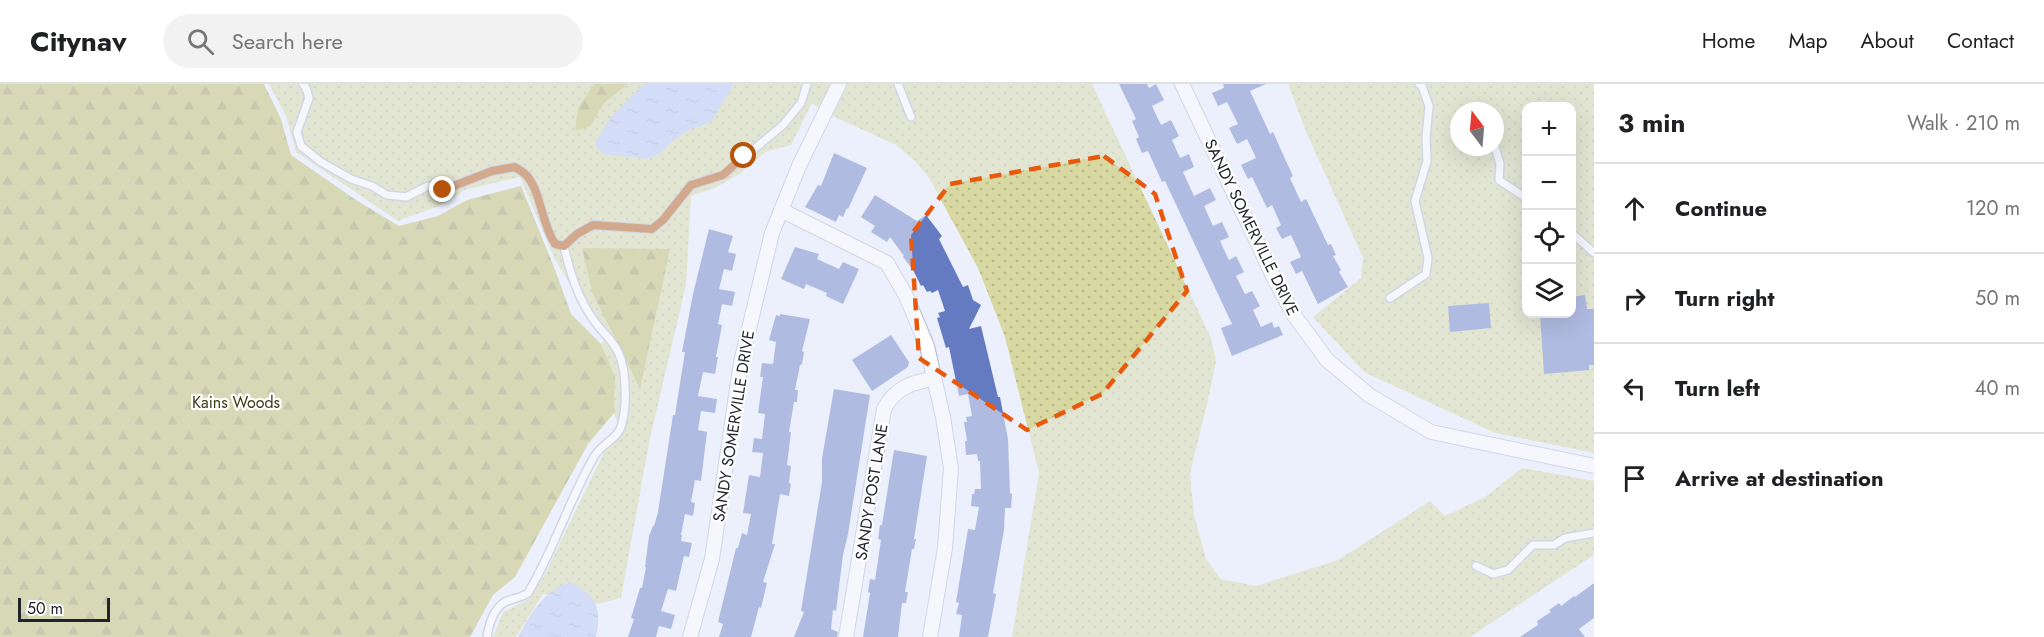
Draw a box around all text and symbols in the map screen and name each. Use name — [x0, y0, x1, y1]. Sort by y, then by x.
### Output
search box — [163, 14, 583, 68]
text: Citynav — [30, 21, 127, 62]
icon: search — [184, 25, 217, 58]
text: Search here — [232, 25, 343, 57]
text: Home — [1702, 26, 1755, 56]
text: Map — [1788, 26, 1828, 56]
text: About — [1861, 26, 1914, 56]
text: Contact — [1947, 26, 2014, 56]
north arrow — [1450, 102, 1504, 156]
map controls — [1522, 102, 1576, 318]
button: + — [1522, 102, 1576, 156]
text: 3 min — [1618, 104, 1685, 142]
text: Walk · 210 m — [1907, 109, 2020, 138]
street label: SANDY SOMERVILLE DRIVE — [1199, 135, 1304, 319]
route start — [730, 142, 756, 168]
button: − — [1522, 156, 1576, 210]
route end — [429, 176, 455, 202]
icon: ahead — [1618, 192, 1651, 225]
text: Continue — [1675, 192, 1767, 224]
text: 120 m — [1966, 194, 2020, 223]
button: locate — [1522, 210, 1576, 264]
button: layers — [1522, 264, 1576, 318]
icon: right — [1618, 282, 1651, 315]
text: Turn right — [1675, 282, 1775, 314]
text: 50 m — [1975, 284, 2020, 313]
street label: SANDY SOMERVILLE DRIVE — [707, 329, 760, 524]
icon: left — [1618, 372, 1651, 405]
text: Turn left — [1675, 372, 1760, 404]
text: 40 m — [1975, 374, 2020, 403]
park label: Kains Woods — [192, 391, 280, 414]
street label: SANDY POST LANE — [849, 422, 894, 562]
icon: arrive — [1618, 462, 1651, 495]
text: Arrive at destination — [1675, 462, 1884, 494]
scale bar — [18, 595, 110, 622]
text: 50 m — [27, 597, 63, 620]

